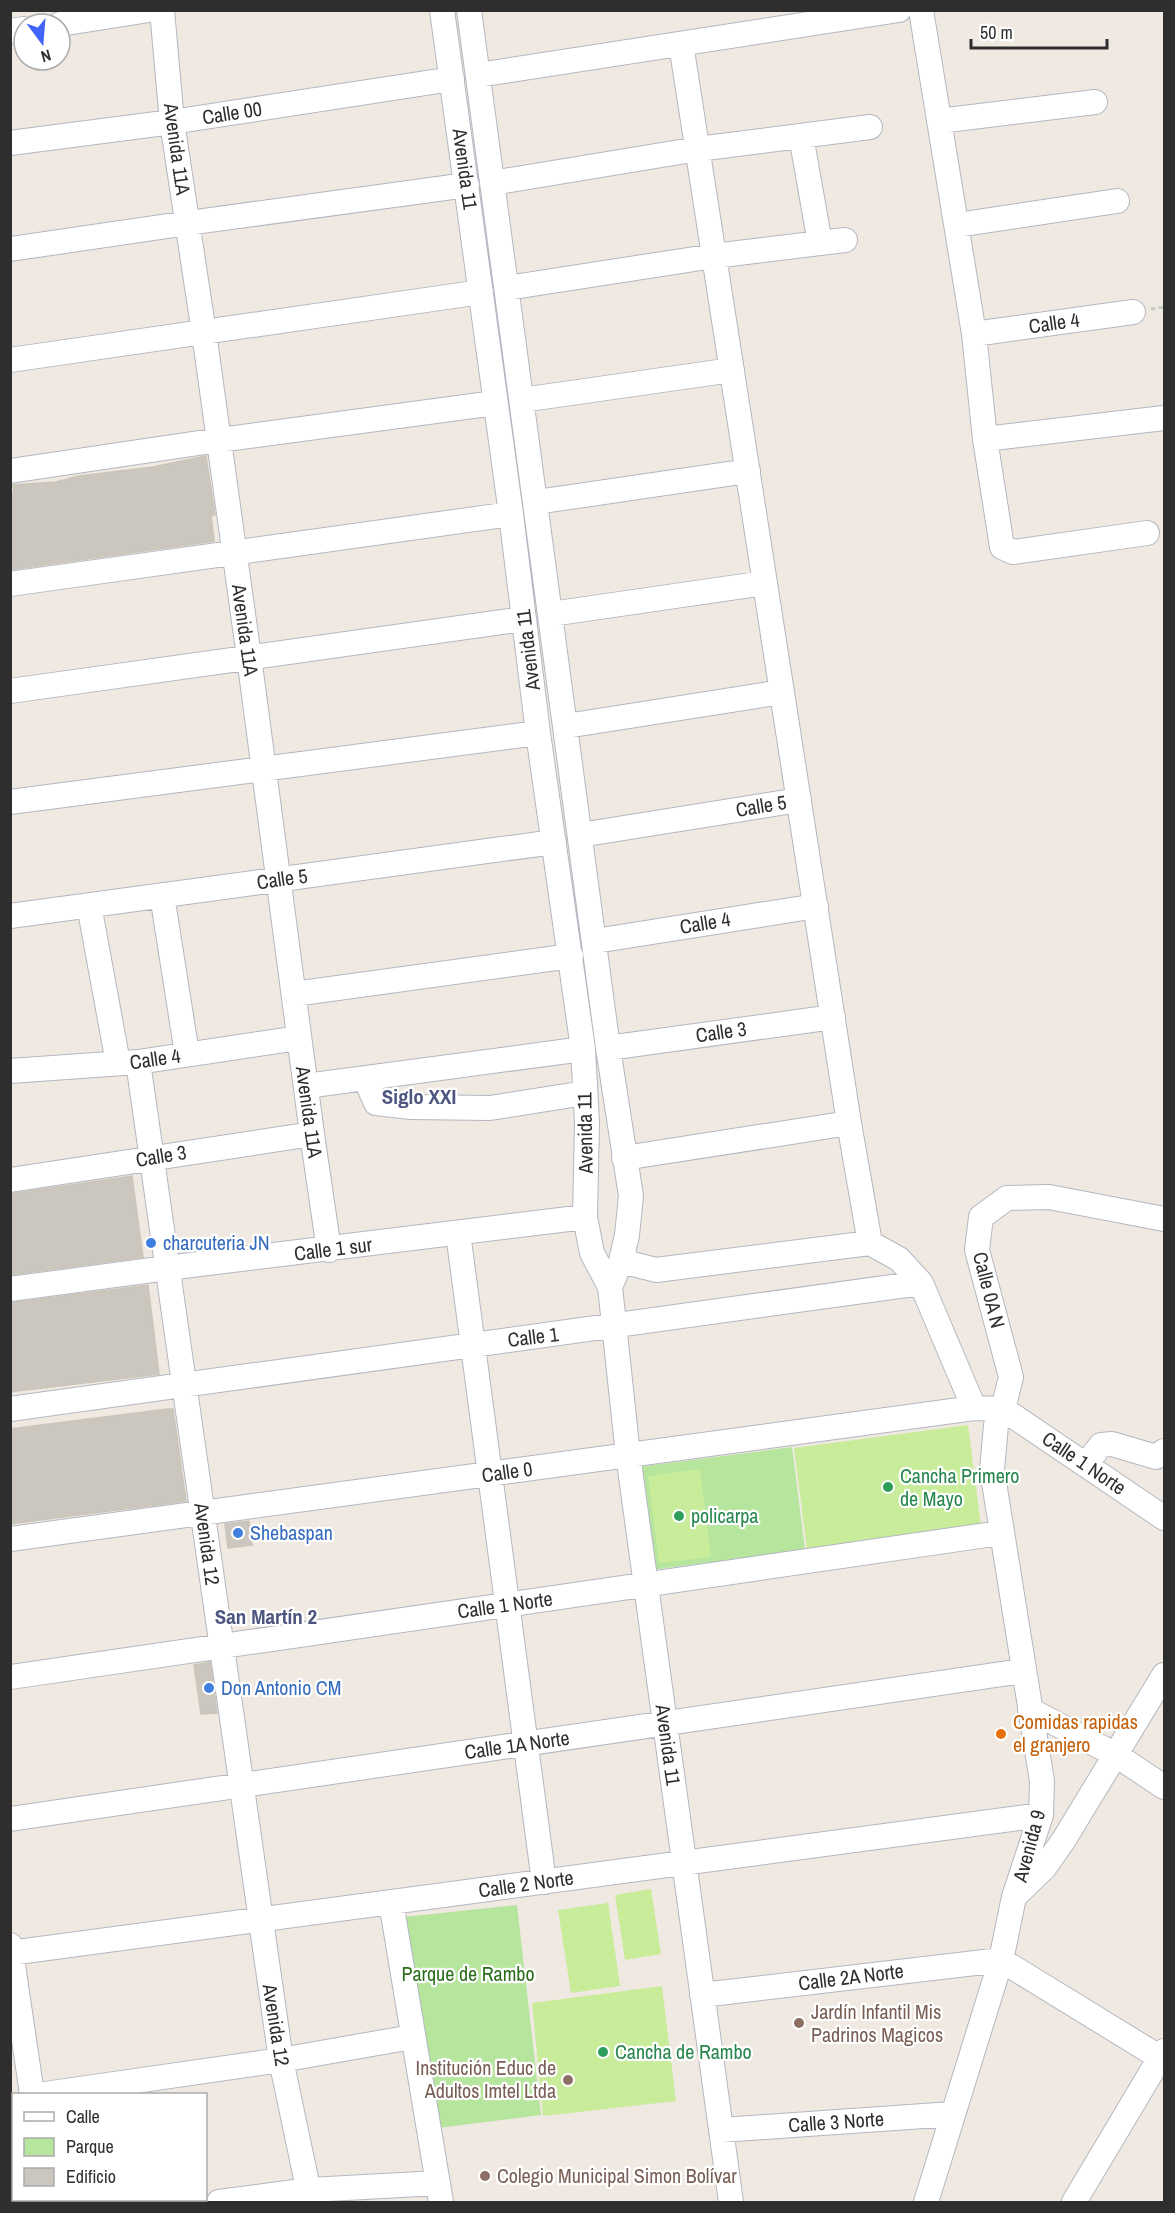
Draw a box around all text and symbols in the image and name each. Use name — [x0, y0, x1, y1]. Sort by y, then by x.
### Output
north arrow — [12, 12, 72, 72]
scale bar — [971, 12, 1108, 50]
text: 50 m — [980, 20, 1013, 45]
text: N — [39, 45, 54, 68]
street label: Calle 00 — [200, 94, 264, 131]
street label: Avenida 11A — [158, 100, 197, 197]
street label: Avenida 11 — [446, 126, 485, 211]
street label: Calle 4 — [1027, 306, 1081, 339]
street label: Avenida 11A — [226, 581, 265, 678]
street label: Avenida 11 — [509, 608, 546, 693]
street label: Calle 5 — [734, 788, 788, 823]
street label: Calle 5 — [255, 862, 309, 895]
street label: Calle 4 — [678, 905, 732, 940]
street label: Calle 3 — [694, 1015, 748, 1048]
street label: Calle 4 — [128, 1042, 182, 1075]
street label: Avenida 11A — [290, 1063, 329, 1160]
district label: Siglo XXI — [382, 1082, 456, 1111]
street label: Avenida 11 — [570, 1092, 599, 1175]
street label: Calle 3 — [134, 1138, 188, 1173]
place label: charcuteria JN — [163, 1229, 270, 1256]
street label: Calle 1 sur — [292, 1230, 374, 1267]
marker: charcuteria JN — [144, 1236, 158, 1250]
street label: Calle 0A N — [967, 1249, 1012, 1331]
street label: Calle 1 — [506, 1320, 560, 1353]
street label: Calle 1 Norte — [1037, 1425, 1131, 1501]
street label: Calle 0 — [480, 1455, 534, 1488]
place label: Cancha Primero de Mayo — [900, 1462, 1019, 1512]
marker: Cancha Primero de Mayo — [881, 1480, 895, 1494]
street label: Avenida 12 — [188, 1500, 227, 1587]
place label: policarpa — [691, 1502, 758, 1529]
marker: policarpa — [672, 1509, 686, 1523]
place label: Shebaspan — [250, 1519, 333, 1546]
marker: Shebaspan — [231, 1526, 245, 1540]
street label: Calle 1 Norte — [456, 1584, 554, 1625]
district label: San Martín 2 — [215, 1602, 317, 1631]
place label: Don Antonio CM — [221, 1674, 341, 1701]
marker: Don Antonio CM — [202, 1681, 216, 1695]
street label: Avenida 11 — [649, 1702, 688, 1787]
place label: Comidas rapidas el granjero — [1013, 1708, 1138, 1758]
street label: Calle 1A Norte — [463, 1724, 571, 1765]
marker: Comidas rapidas el granjero — [994, 1727, 1008, 1741]
street label: Avenida 9 — [1006, 1807, 1051, 1886]
street label: Calle 2 Norte — [477, 1863, 575, 1904]
street label: Calle 2A Norte — [797, 1957, 905, 1996]
park label: Parque de Rambo — [401, 1960, 535, 1987]
street label: Avenida 12 — [257, 1981, 296, 2068]
place label: Jardín Infantil Mis Padrinos Magicos — [811, 1998, 943, 2048]
marker: Jardín Infantil Mis Padrinos Magicos — [792, 2016, 806, 2030]
place label: Cancha de Rambo — [615, 2038, 752, 2065]
marker: Cancha de Rambo — [596, 2045, 610, 2059]
place label: Institución Educ de Adultos Imtel Ltda — [416, 2054, 556, 2104]
marker: Institución Educ de Adultos Imtel Ltda — [561, 2073, 575, 2087]
legend — [12, 2093, 207, 2201]
text: Calle — [66, 2104, 100, 2129]
street label: Calle 3 Norte — [787, 2105, 885, 2138]
text: Parque — [66, 2134, 114, 2159]
place label: Colegio Municipal Simon Bolívar — [497, 2162, 737, 2189]
text: Edificio — [66, 2164, 116, 2189]
marker: Colegio Municipal Simon Bolívar — [478, 2169, 492, 2183]

